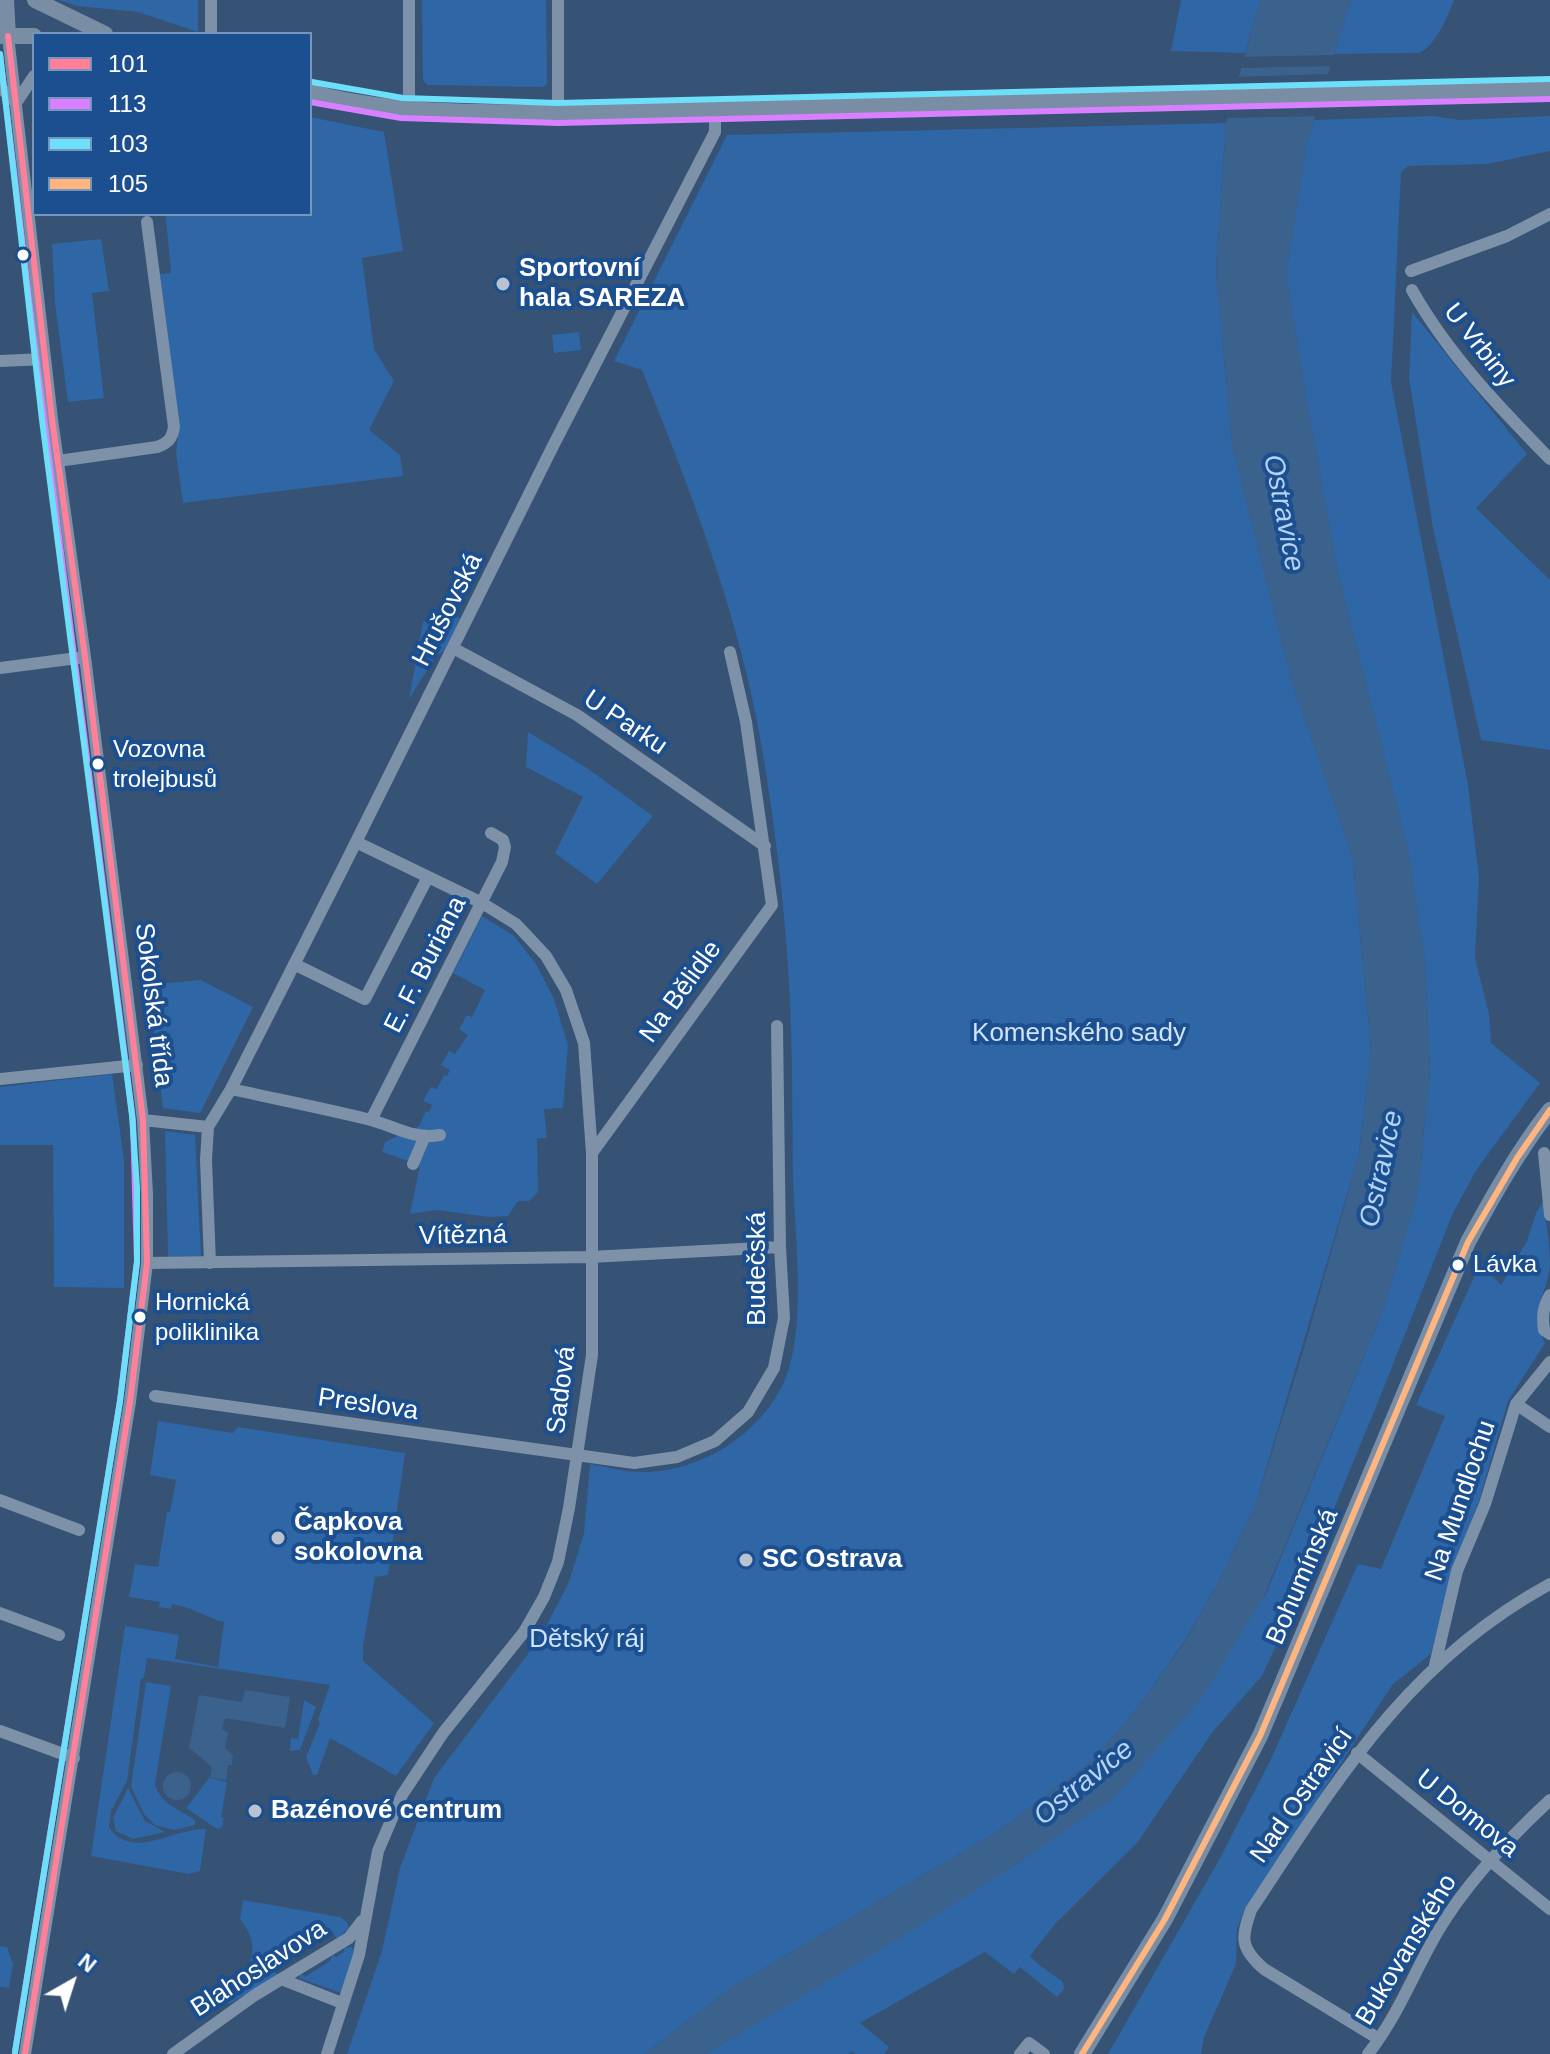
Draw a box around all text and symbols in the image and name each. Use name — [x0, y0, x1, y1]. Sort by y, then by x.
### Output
legend — [32, 32, 312, 216]
text: 101 — [108, 50, 148, 77]
text: 113 — [108, 90, 146, 117]
text: 103 — [108, 130, 148, 157]
text: 105 — [108, 170, 148, 197]
unlabelled marker — [15, 247, 31, 263]
place label: Sportovní hala SAREZA — [519, 253, 685, 314]
marker: Sportovní hala SAREZA — [494, 275, 512, 293]
street label: U Vrbiny — [1436, 297, 1522, 395]
water label: Ostravice — [1255, 452, 1311, 574]
street label: Hrušovská — [406, 548, 490, 672]
street label: U Parku — [577, 684, 673, 762]
place label: Vozovna trolejbusů — [113, 736, 217, 792]
marker: Vozovna trolejbusů — [90, 756, 106, 772]
street label: E. F. Buriana — [378, 892, 474, 1038]
street label: Sokolská třída — [127, 921, 179, 1089]
street label: Na Bělidle — [634, 935, 728, 1049]
park label: Komenského sady — [972, 1018, 1186, 1050]
water label: Ostravice — [1353, 1108, 1411, 1230]
street label: Budečská — [742, 1212, 774, 1326]
street label: Vítězná — [419, 1220, 507, 1252]
place label: Lávka — [1473, 1251, 1537, 1279]
marker: Lávka — [1450, 1257, 1466, 1273]
place label: Hornická poliklinika — [155, 1289, 259, 1345]
marker: Hornická poliklinika — [132, 1309, 148, 1325]
street label: Sadová — [541, 1344, 583, 1436]
street label: Preslova — [316, 1383, 420, 1427]
street label: Na Mundlochu — [1419, 1417, 1503, 1585]
street label: Bohumínská — [1260, 1504, 1346, 1650]
place label: Čapkova sokolovna — [294, 1507, 423, 1568]
marker: Čapkova sokolovna — [269, 1529, 287, 1547]
place label: SC Ostrava — [762, 1544, 902, 1576]
marker: SC Ostrava — [737, 1551, 755, 1569]
park label: Dětský ráj — [529, 1624, 645, 1656]
street label: Nad Ostravicí — [1244, 1723, 1360, 1869]
water label: Ostravice — [1027, 1733, 1141, 1833]
street label: U Domova — [1409, 1763, 1525, 1865]
place label: Bazénové centrum — [271, 1795, 502, 1827]
marker: Bazénové centrum — [246, 1802, 264, 1820]
street label: Bukovanského — [1350, 1869, 1464, 2031]
street label: Blahoslavova — [186, 1914, 332, 2024]
north arrow — [32, 1942, 112, 2022]
text: N — [73, 1948, 101, 1978]

